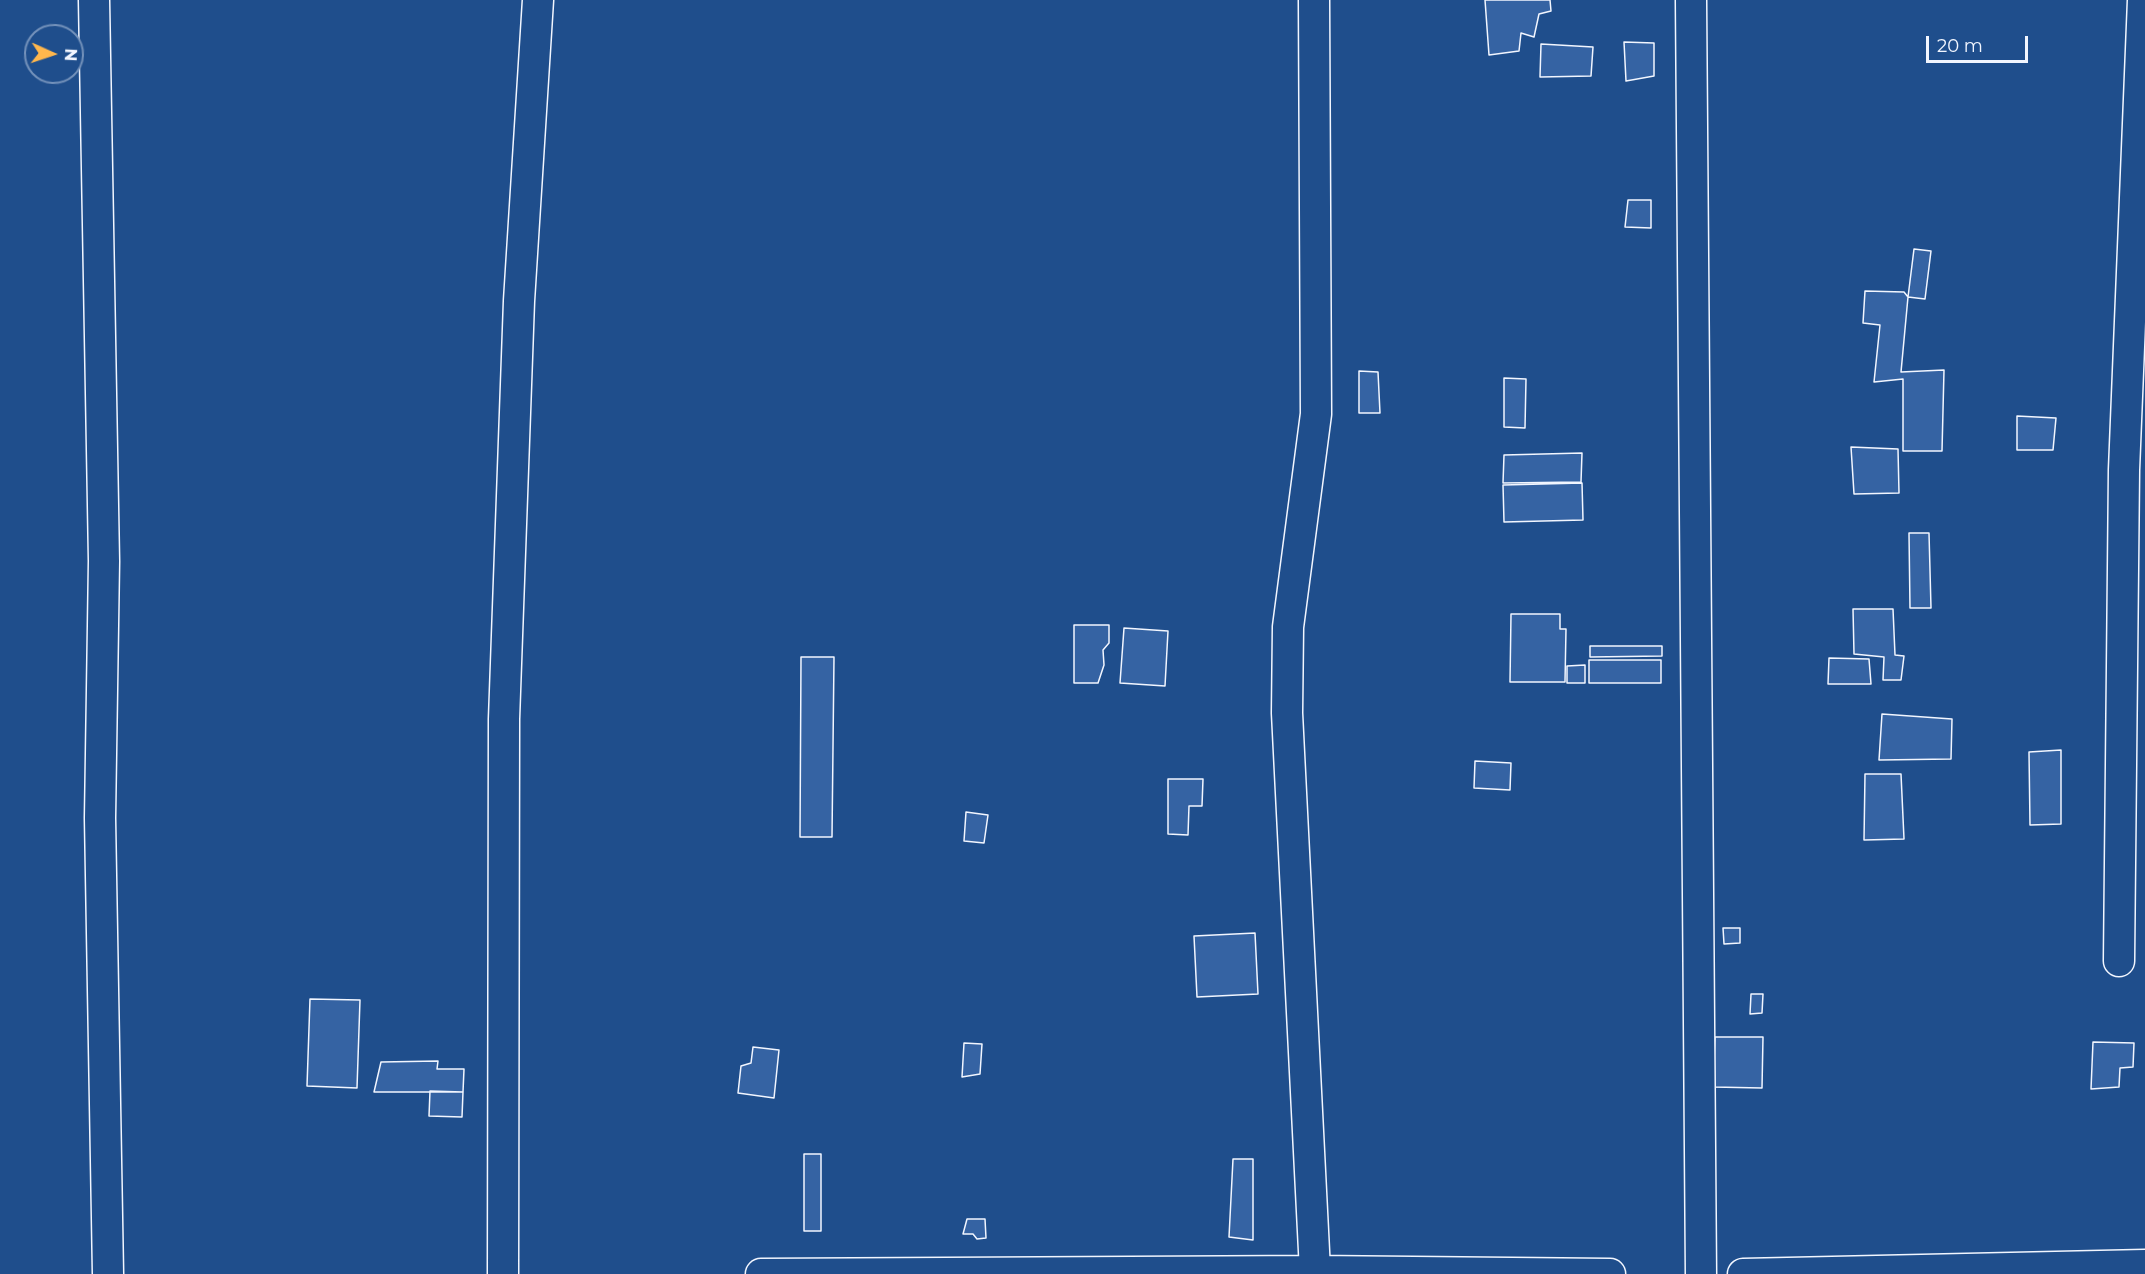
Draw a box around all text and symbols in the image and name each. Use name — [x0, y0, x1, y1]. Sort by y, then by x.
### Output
north arrow — [24, 24, 84, 84]
scale bar — [1929, 24, 2031, 62]
text: 20 m — [1937, 35, 1983, 57]
text: N — [61, 48, 80, 62]

